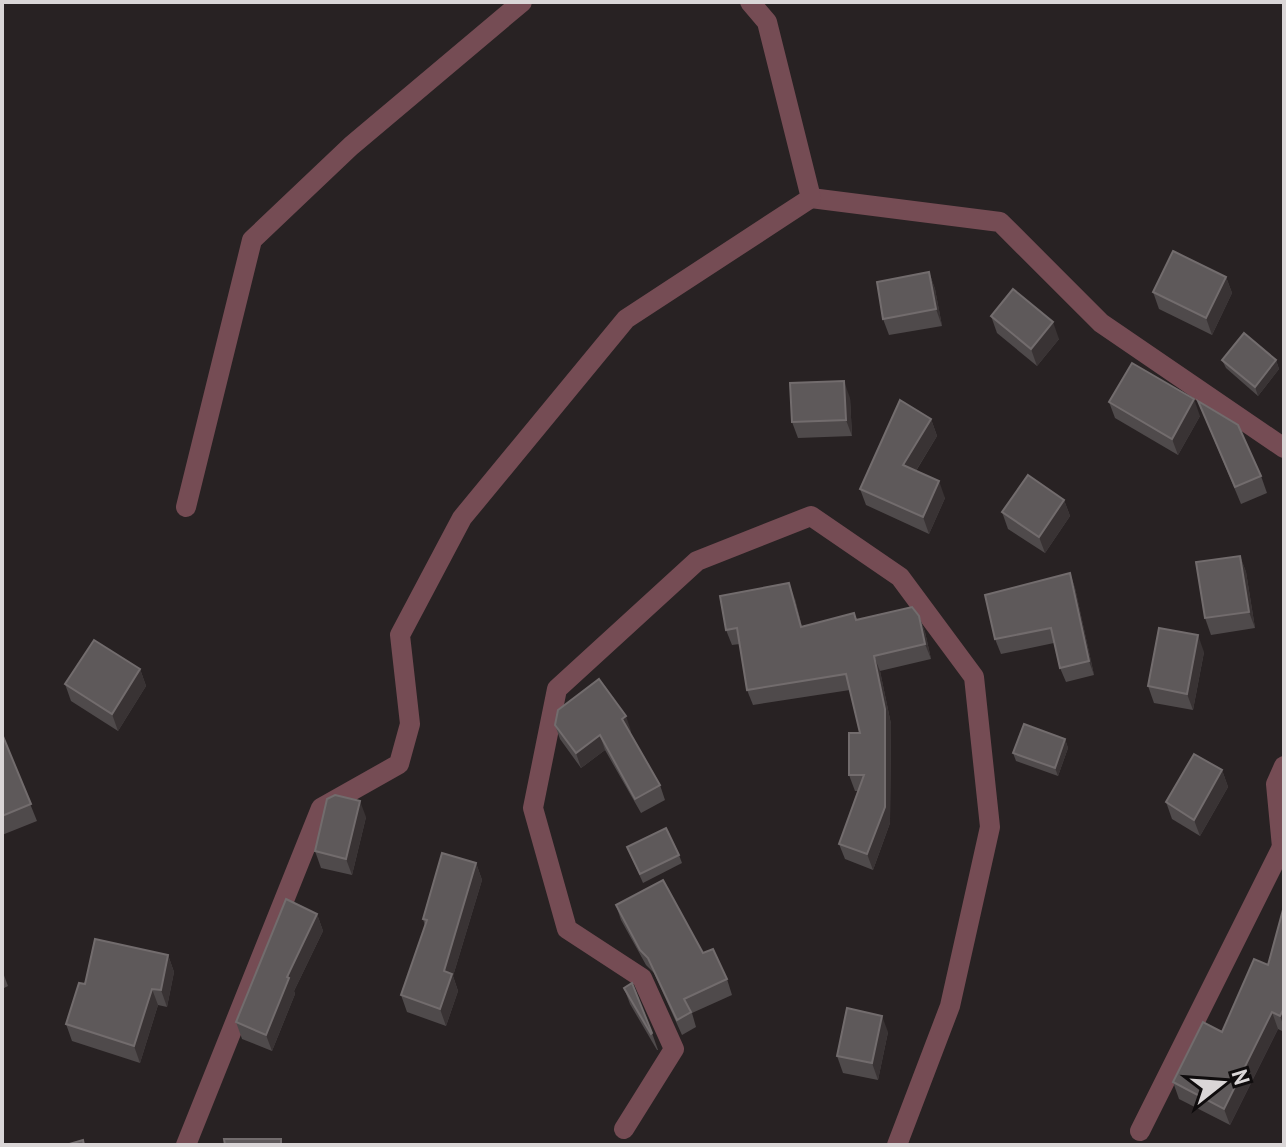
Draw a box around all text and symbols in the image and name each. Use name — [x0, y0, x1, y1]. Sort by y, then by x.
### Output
north arrow — [1182, 1043, 1262, 1123]
text: N — [1226, 1066, 1257, 1088]

